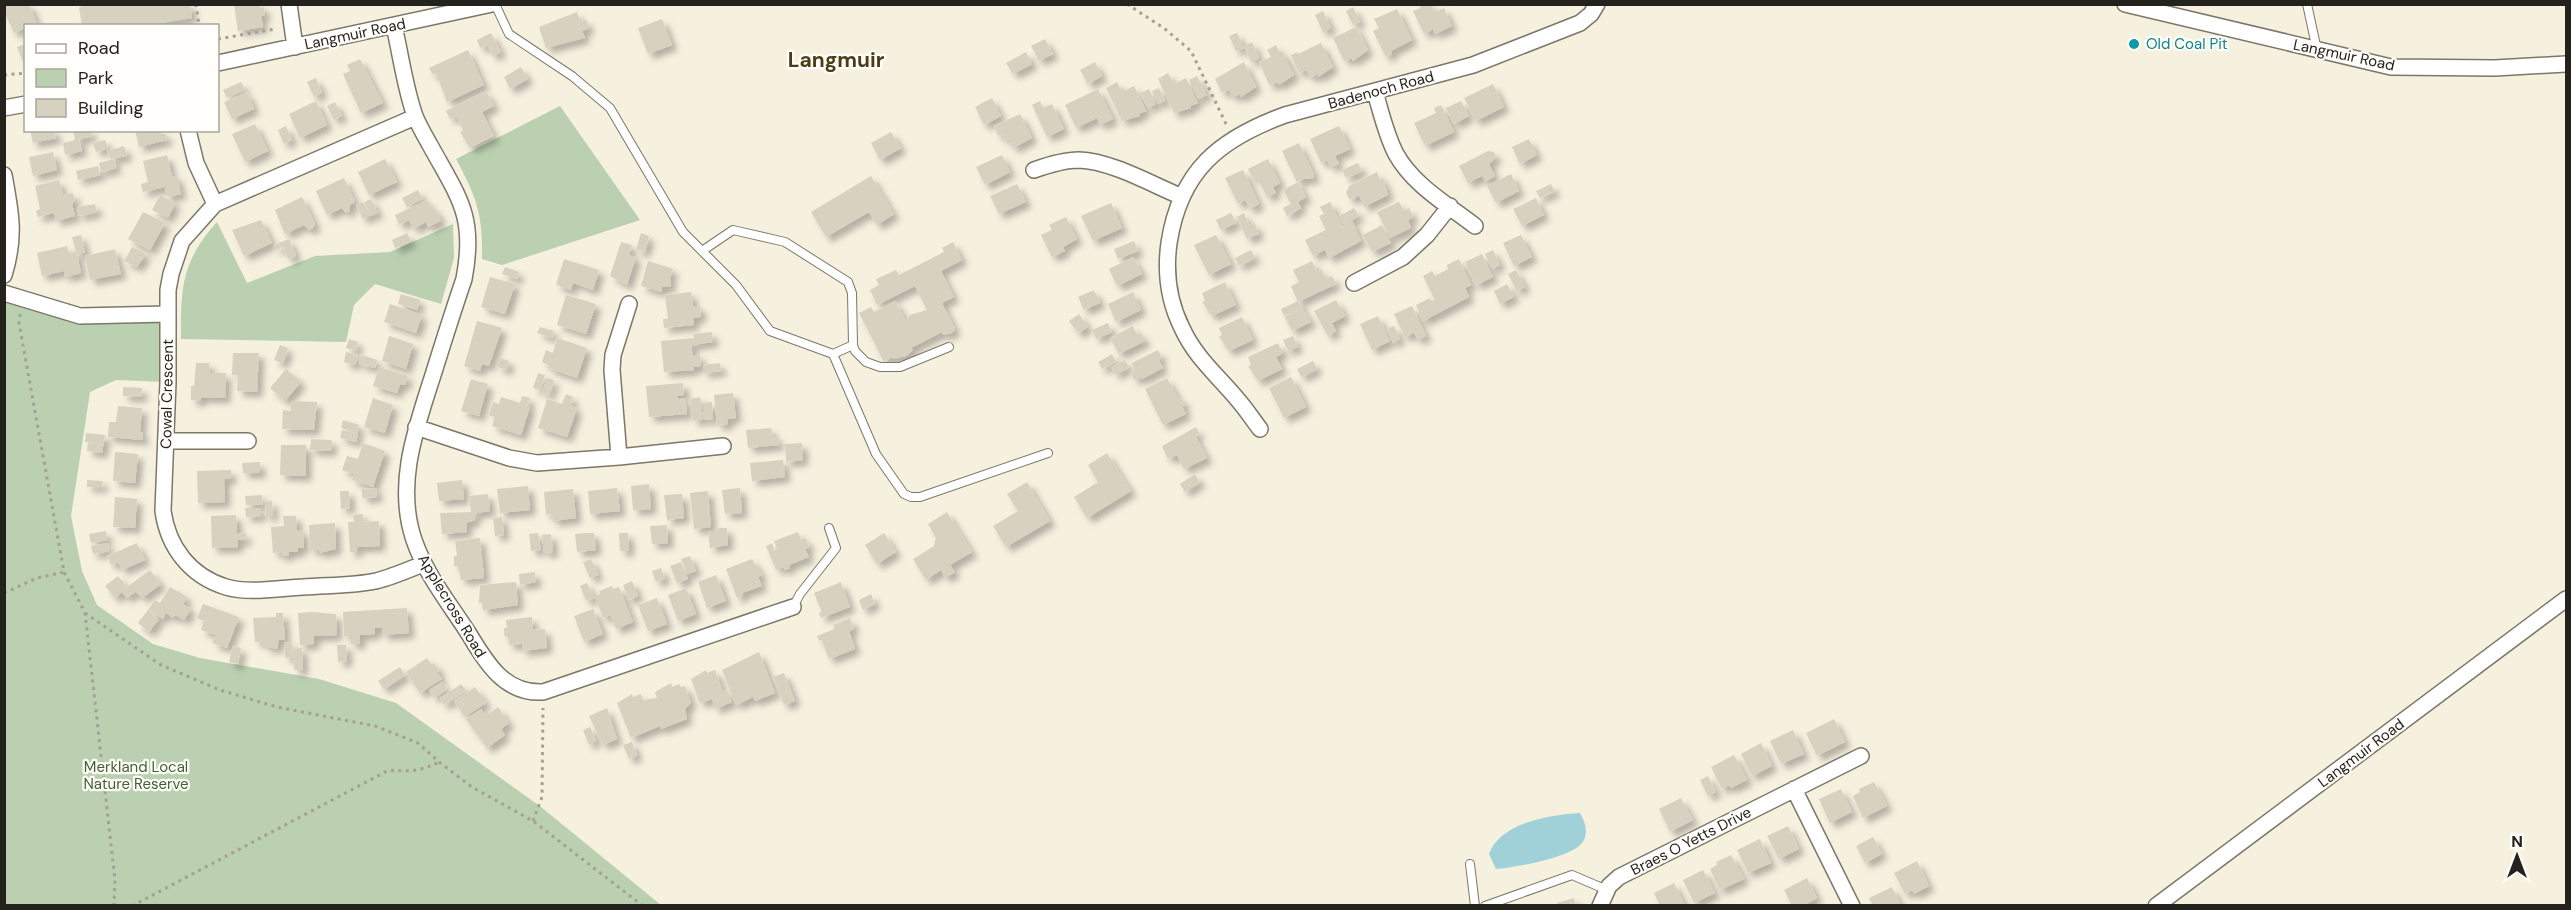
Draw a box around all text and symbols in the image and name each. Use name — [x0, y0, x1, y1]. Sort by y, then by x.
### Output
street label: Langmuir Road — [303, 14, 407, 54]
legend — [24, 24, 219, 132]
place label: Old Coal Pit — [2146, 34, 2228, 54]
street label: Langmuir Road — [2292, 35, 2396, 75]
text: Road — [78, 36, 120, 60]
marker: Old Coal Pit — [2127, 37, 2141, 51]
district label: Langmuir — [788, 46, 885, 74]
text: Park — [78, 66, 114, 90]
street label: Badenoch Road — [1326, 66, 1436, 114]
text: Building — [78, 96, 143, 120]
street label: Cowal Crescent — [156, 339, 178, 449]
street label: Applecross Road — [413, 551, 491, 661]
street label: Langmuir Road — [2314, 714, 2408, 792]
park label: Merkland Local Nature Reserve — [83, 757, 189, 794]
street label: Braes O Yetts Drive — [1627, 802, 1755, 880]
north arrow — [2487, 826, 2547, 886]
text: N — [2511, 831, 2523, 852]

